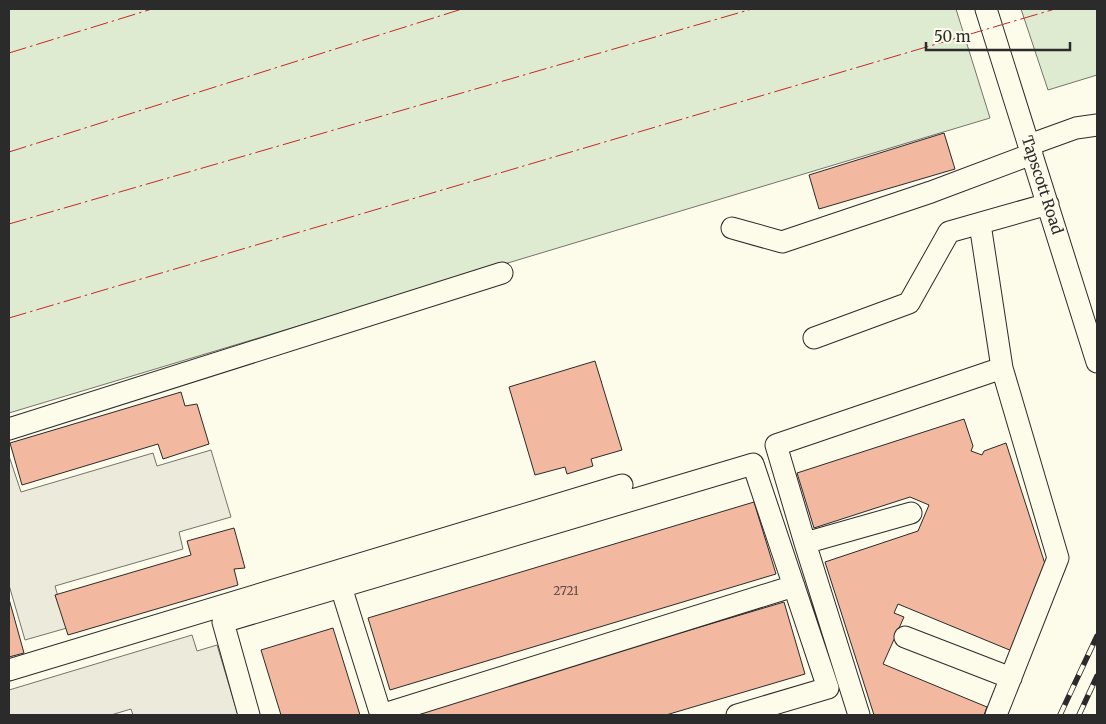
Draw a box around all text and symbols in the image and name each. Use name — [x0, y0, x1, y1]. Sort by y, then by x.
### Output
scale bar — [926, 20, 1070, 52]
text: 50 m — [934, 27, 971, 46]
street label: Tapscott Road — [1018, 133, 1067, 237]
house number: 2721 — [553, 583, 579, 598]

